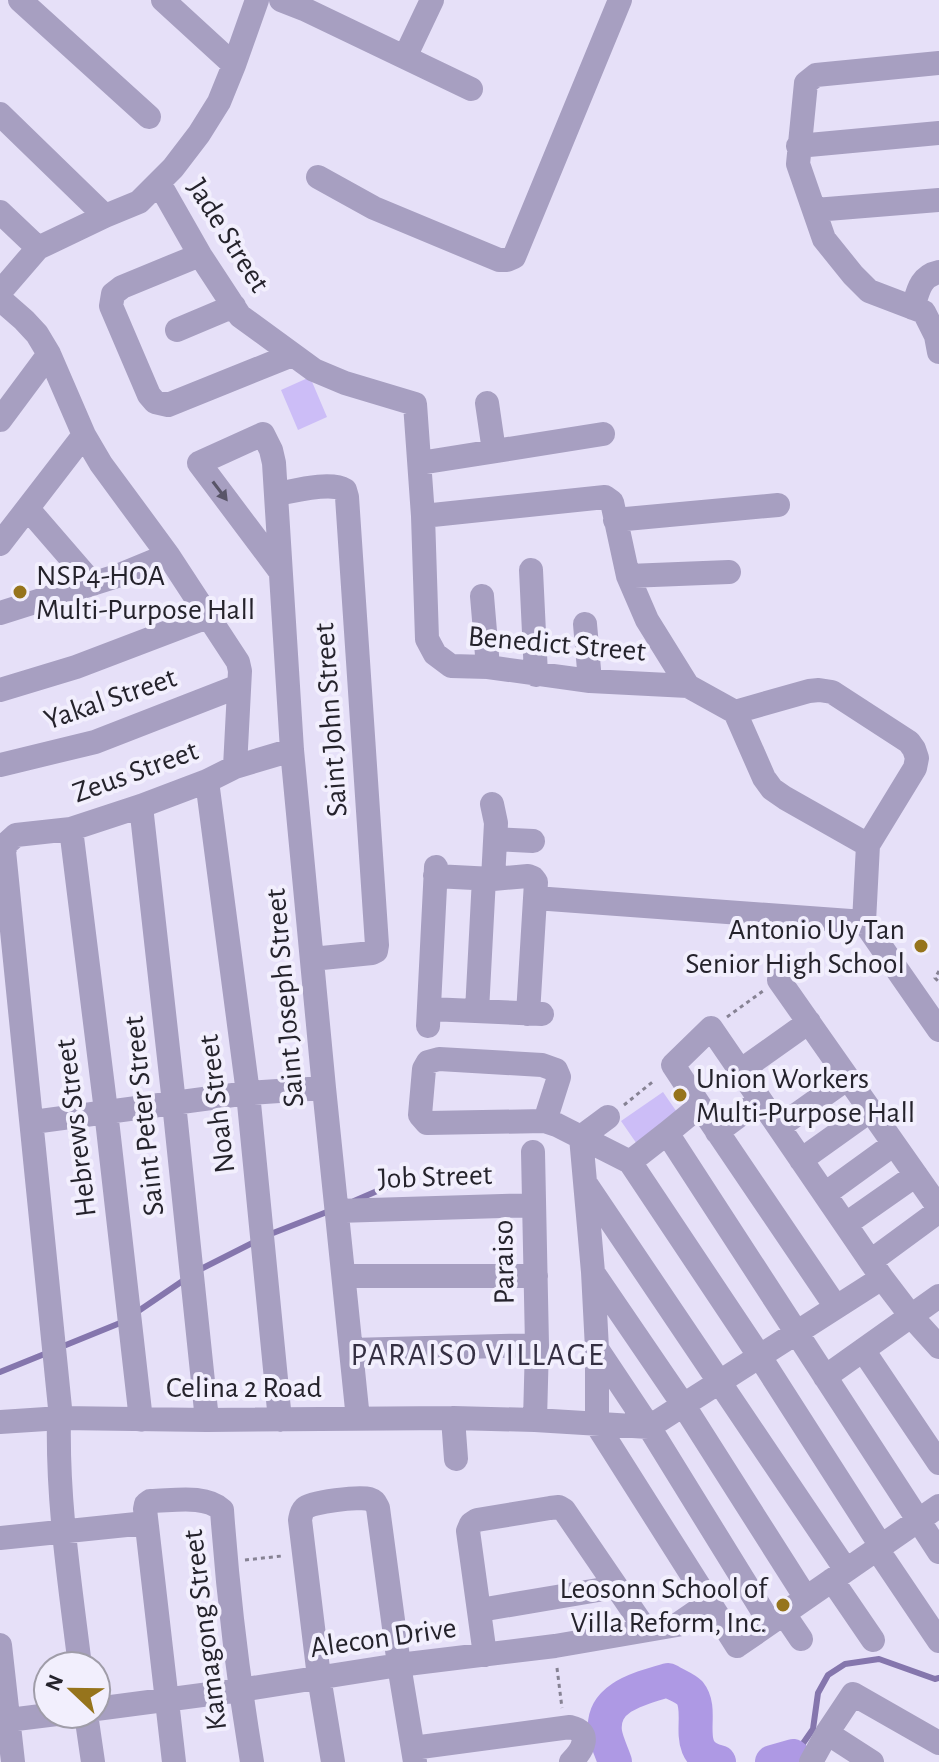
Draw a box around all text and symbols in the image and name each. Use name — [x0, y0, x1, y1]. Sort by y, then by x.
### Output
street label: Jade Street — [182, 174, 275, 298]
one-way arrow — [211, 481, 227, 501]
place label: NSP4-HOA Multi-Purpose Hall — [36, 561, 255, 625]
marker: NSP4-HOA Multi-Purpose Hall — [11, 583, 29, 601]
street label: Saint John Street — [309, 621, 353, 818]
street label: Benedict Street — [467, 621, 648, 667]
street label: Yakal Street — [40, 662, 181, 736]
street label: Zeus Street — [69, 735, 202, 808]
street label: Saint Joseph Street — [260, 887, 310, 1109]
place label: Antonio Uy Tan Senior High School — [685, 915, 905, 979]
marker: Antonio Uy Tan Senior High School — [912, 937, 930, 955]
street label: Saint Peter Street — [119, 1014, 169, 1217]
street label: Noah Street — [194, 1032, 240, 1175]
street label: Hebrews Street — [50, 1037, 102, 1219]
place label: Union Workers Multi-Purpose Hall — [696, 1064, 915, 1128]
marker: Union Workers Multi-Purpose Hall — [671, 1086, 689, 1104]
street label: Job Street — [377, 1160, 493, 1194]
street label: Paraiso — [488, 1219, 520, 1305]
district label: PARAISO VILLAGE — [351, 1339, 606, 1371]
street label: Celina 2 Road — [166, 1373, 322, 1403]
street label: Kamagong Street — [178, 1527, 232, 1732]
place label: Leosonn School of Villa Reform, Inc. — [559, 1574, 769, 1638]
marker: Leosonn School of Villa Reform, Inc. — [774, 1596, 792, 1614]
street label: Alecon Drive — [308, 1613, 458, 1663]
north arrow — [32, 1650, 112, 1730]
text: N — [41, 1672, 67, 1694]

